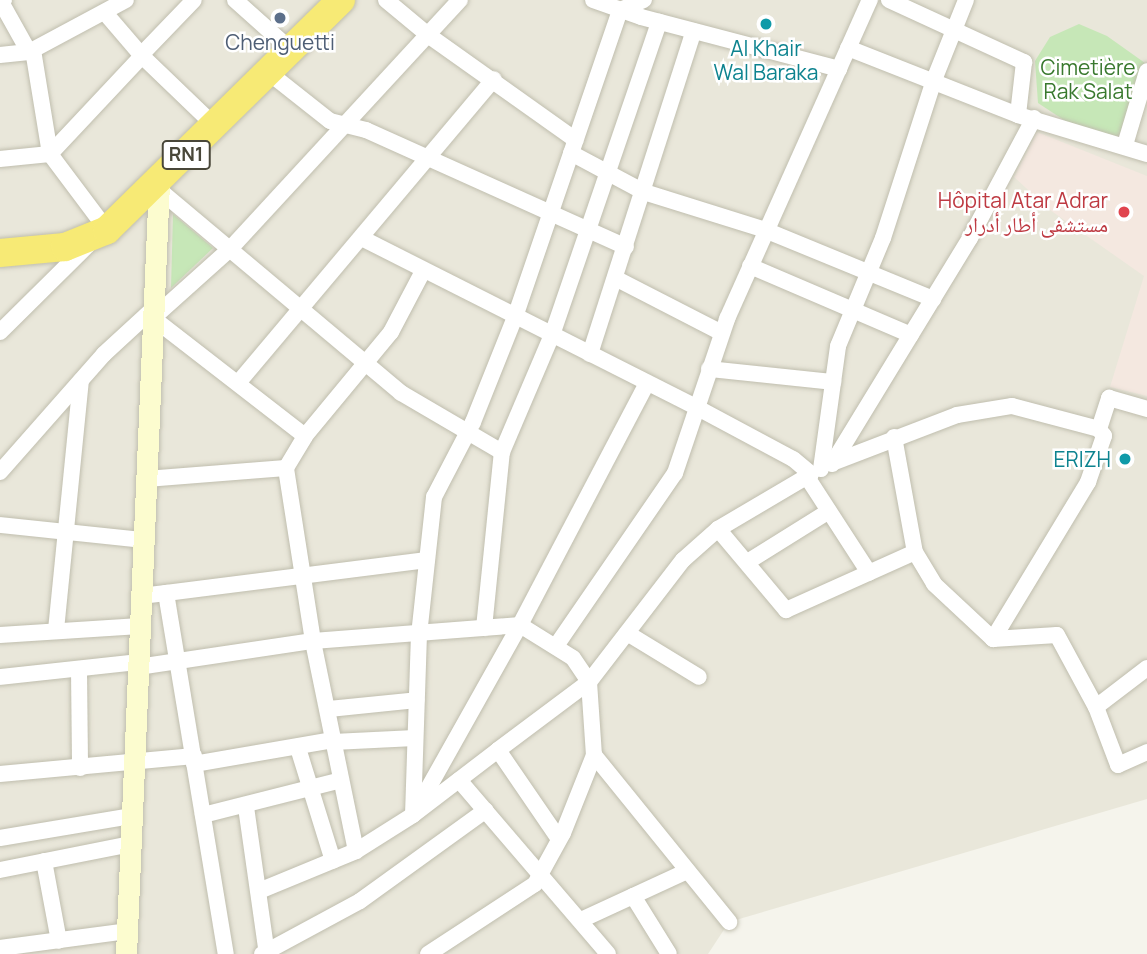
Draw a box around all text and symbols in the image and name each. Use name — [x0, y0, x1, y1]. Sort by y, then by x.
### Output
marker: Chenguetti — [272, 10, 288, 26]
marker: Al Khair Wal Baraka — [758, 16, 774, 32]
place label: Chenguetti — [225, 29, 335, 55]
place label: Al Khair Wal Baraka — [714, 35, 818, 85]
park label: Cimetière Rak Salat — [1040, 54, 1136, 104]
road number: RN1 — [162, 140, 210, 170]
place label: Hôpital Atar Adrar مستشفى أطار أدرار — [938, 187, 1108, 237]
marker: Hôpital Atar Adrar مستشفى أطار أدرار — [1114, 202, 1134, 222]
place label: ERIZH — [1054, 446, 1111, 472]
marker: ERIZH — [1117, 451, 1133, 467]

